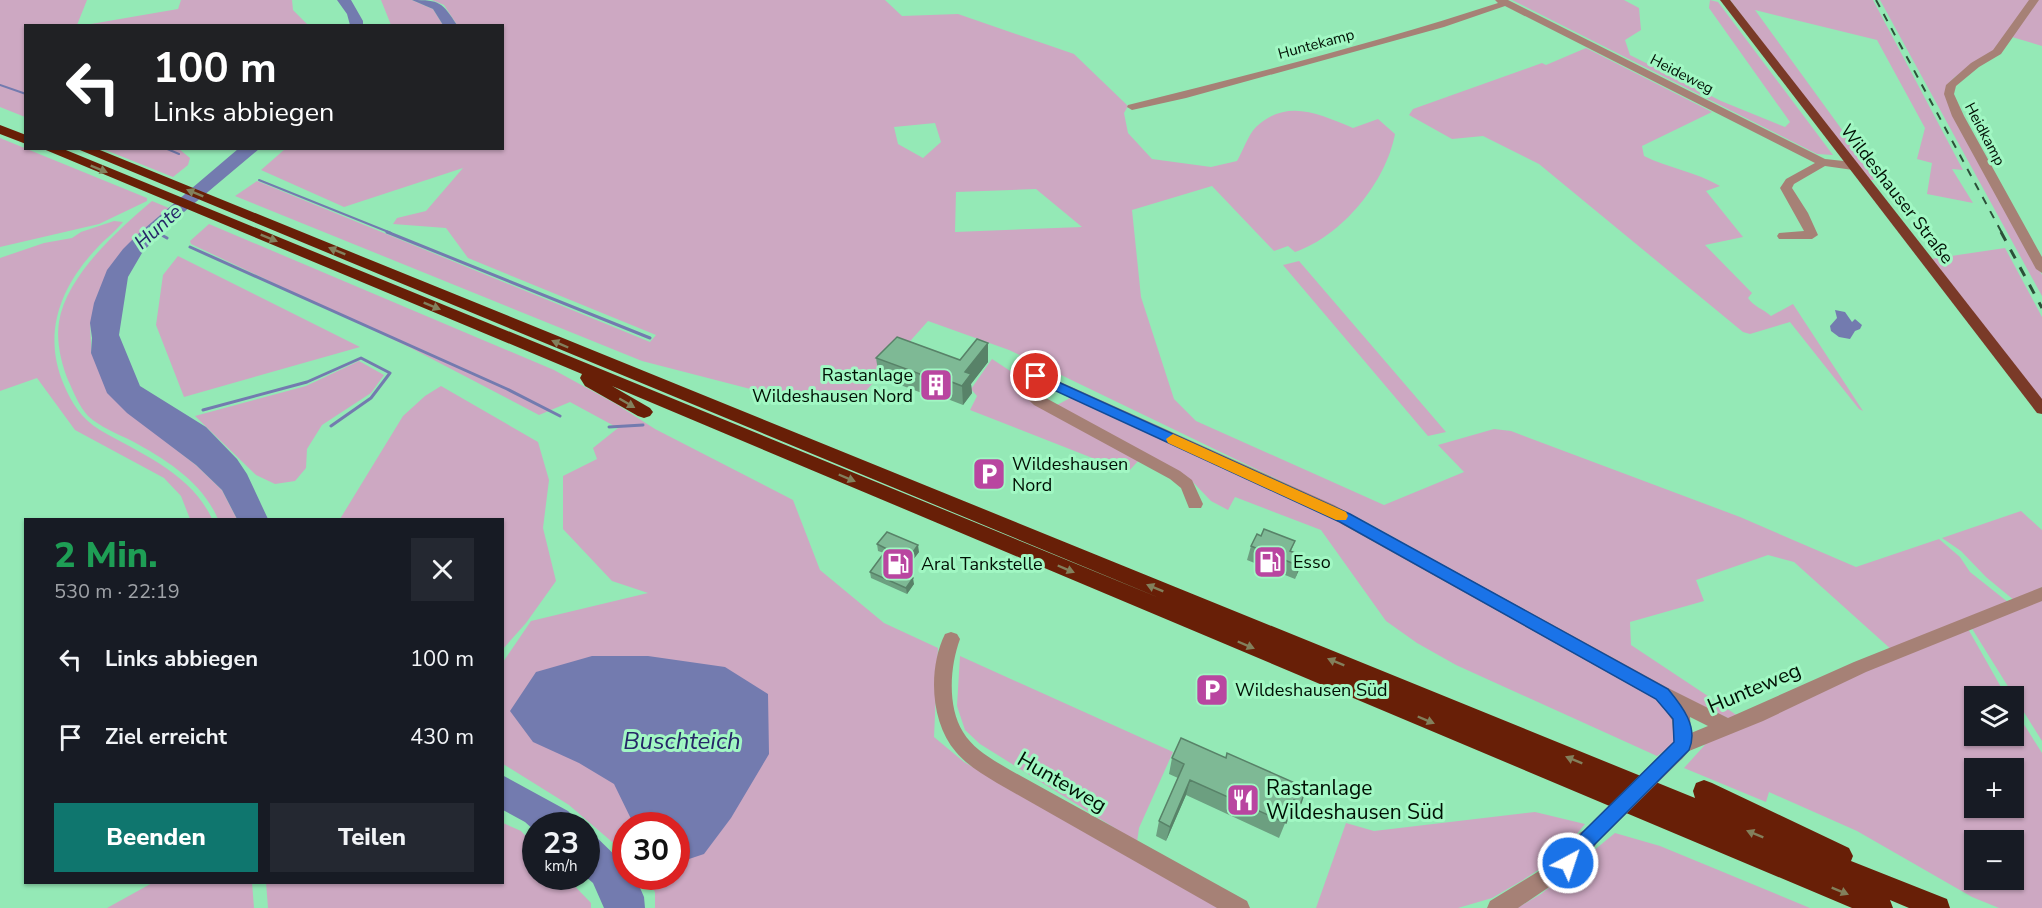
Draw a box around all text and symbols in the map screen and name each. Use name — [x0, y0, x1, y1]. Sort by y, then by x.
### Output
street label: Huntekamp — [1276, 24, 1357, 64]
text: 100 m — [153, 40, 277, 97]
icon: left — [54, 48, 132, 126]
street label: Heideweg — [1647, 49, 1717, 99]
text: Links abbiegen — [153, 94, 334, 131]
street label: Heidkamp — [1960, 99, 2010, 169]
street label: Wildeshauser Straße — [1835, 119, 1959, 269]
one-way arrow — [91, 164, 109, 174]
one-way arrow — [186, 188, 204, 197]
water label: Hunte — [128, 198, 188, 256]
one-way arrow — [260, 234, 278, 243]
one-way arrow — [327, 246, 345, 256]
one-way arrow — [423, 302, 441, 311]
one-way arrow — [551, 339, 569, 349]
pin — [1010, 350, 1061, 401]
icon: arrive — [1019, 359, 1052, 392]
place label: Rastanlage Wildeshausen Nord — [752, 363, 913, 408]
building icon: Rastanlage Wildeshausen Nord — [918, 367, 954, 403]
one-way arrow — [619, 397, 635, 408]
place label: Wildeshausen Nord — [1012, 452, 1128, 497]
parking icon: Wildeshausen Nord — [971, 456, 1007, 492]
one-way arrow — [838, 474, 856, 483]
text: 2 Min. — [54, 531, 158, 580]
button: close — [411, 538, 474, 601]
fuel station icon: Esso — [1252, 544, 1288, 580]
fuel station icon: Aral Tankstelle — [880, 546, 916, 582]
place label: Esso — [1293, 550, 1331, 574]
place label: Aral Tankstelle — [921, 552, 1043, 576]
one-way arrow — [1057, 565, 1074, 574]
text: 530 m · 22:19 — [54, 578, 180, 605]
one-way arrow — [1146, 583, 1164, 592]
one-way arrow — [1237, 640, 1255, 650]
icon: left — [54, 643, 87, 676]
text: Links abbiegen — [105, 644, 258, 674]
text: 100 m — [410, 644, 474, 674]
street label: Hunteweg — [1703, 656, 1805, 720]
one-way arrow — [1326, 657, 1344, 667]
parking icon: Wildeshausen Süd — [1194, 672, 1230, 708]
place label: Wildeshausen Süd — [1235, 678, 1388, 702]
map controls — [1964, 686, 2024, 890]
button: layers — [1964, 686, 2024, 746]
one-way arrow — [1417, 715, 1435, 725]
icon: arrive — [54, 721, 87, 754]
text: Ziel erreicht — [105, 722, 227, 752]
text: 430 m — [410, 722, 474, 752]
water label: Buschteich — [623, 725, 741, 757]
street label: Hunteweg — [1012, 745, 1112, 819]
one-way arrow — [1565, 755, 1583, 765]
button: + — [1964, 758, 2024, 818]
place label: Rastanlage Wildeshausen Süd — [1266, 774, 1444, 826]
restaurant icon: Rastanlage Wildeshausen Süd — [1225, 782, 1261, 818]
button: Beenden — [54, 803, 258, 872]
button: Teilen — [270, 803, 474, 872]
speed limit sign: 30 — [612, 812, 690, 890]
text: 23 — [543, 823, 579, 864]
one-way arrow — [1746, 829, 1764, 838]
button: − — [1964, 830, 2024, 890]
position arrow — [1536, 831, 1600, 895]
text: km/h — [544, 856, 578, 876]
one-way arrow — [1832, 886, 1850, 896]

